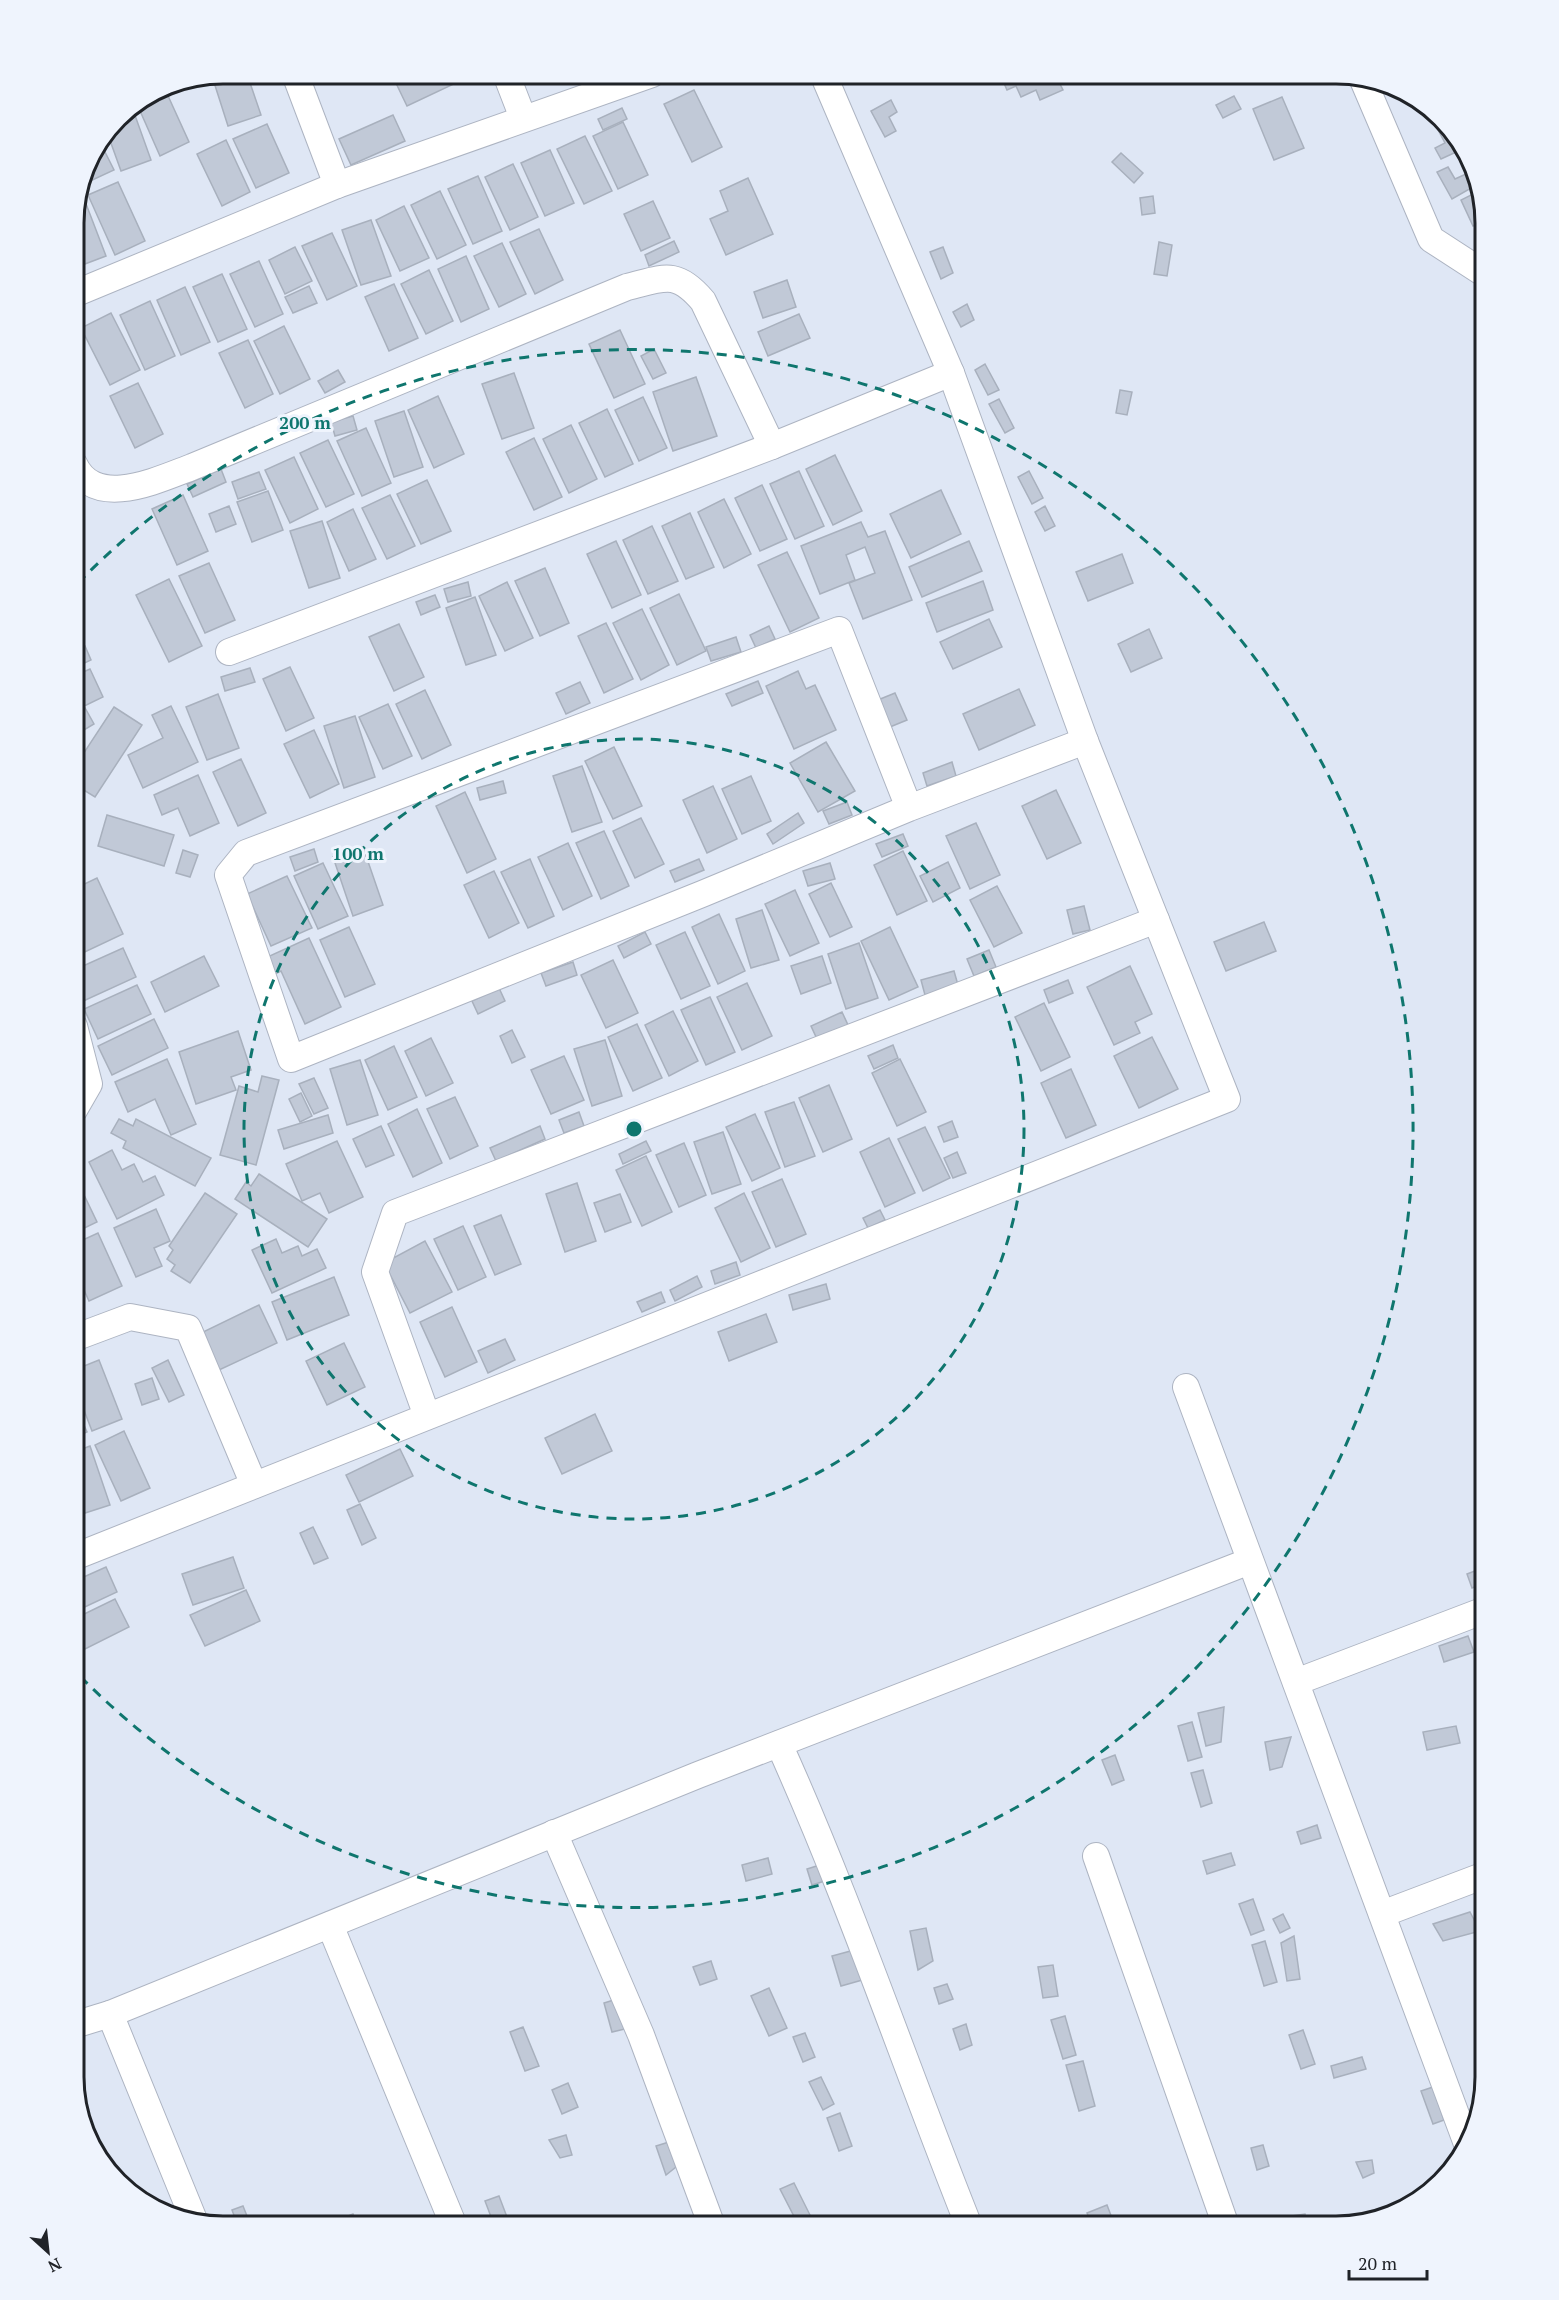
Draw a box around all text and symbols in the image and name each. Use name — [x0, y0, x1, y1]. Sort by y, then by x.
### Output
text: 200 m — [279, 410, 331, 434]
text: 100 m — [332, 841, 384, 865]
centre of rings — [624, 1119, 644, 1139]
north arrow — [18, 2222, 78, 2282]
scale bar — [1349, 2243, 1427, 2281]
text: 20 m — [1358, 2251, 1398, 2275]
text: N — [44, 2253, 65, 2278]

